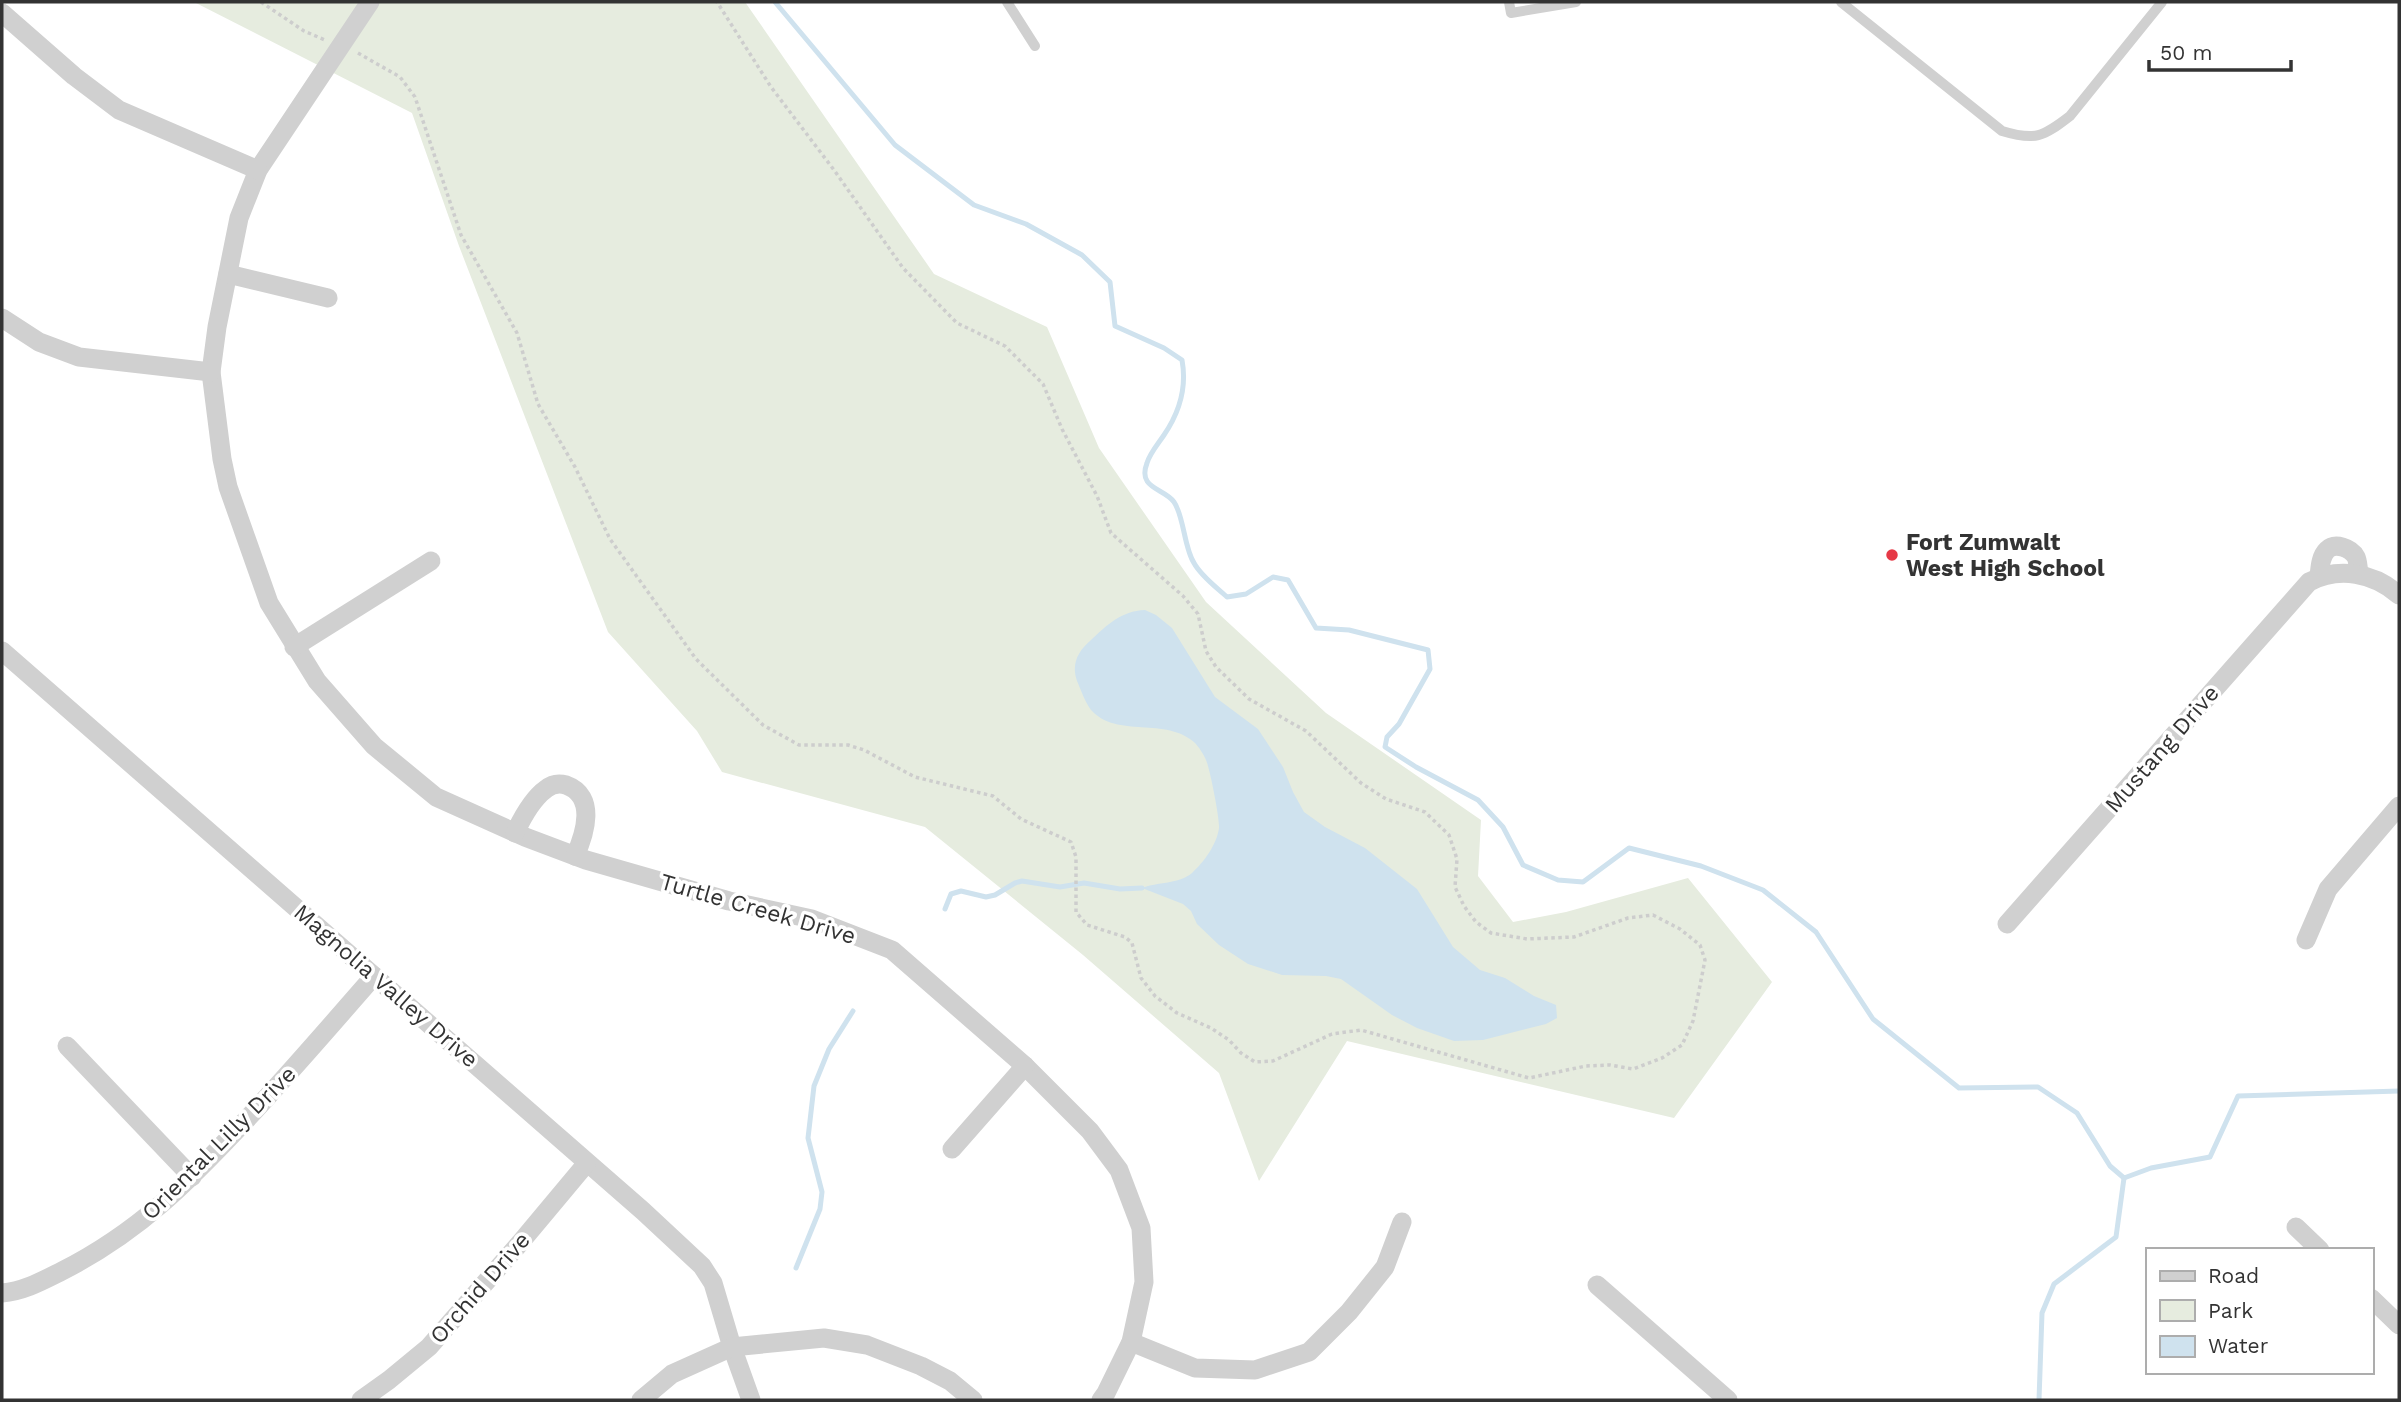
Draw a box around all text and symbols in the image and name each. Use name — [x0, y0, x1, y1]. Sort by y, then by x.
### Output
scale bar — [2149, 28, 2291, 72]
text: 50 m — [2160, 40, 2212, 65]
place label: Fort Zumwalt West High School — [1906, 529, 2105, 582]
marker: Fort Zumwalt West High School — [1884, 547, 1900, 563]
street label: Mustang Drive — [2099, 680, 2225, 818]
street label: Turtle Creek Drive — [657, 868, 859, 950]
street label: Magnolia Valley Drive — [288, 899, 484, 1073]
street label: Oriental Lilly Drive — [136, 1060, 302, 1226]
street label: Orchid Drive — [424, 1227, 536, 1349]
legend — [2146, 1248, 2373, 1374]
text: Road — [2208, 1263, 2259, 1288]
text: Park — [2208, 1298, 2253, 1323]
text: Water — [2208, 1333, 2269, 1358]

